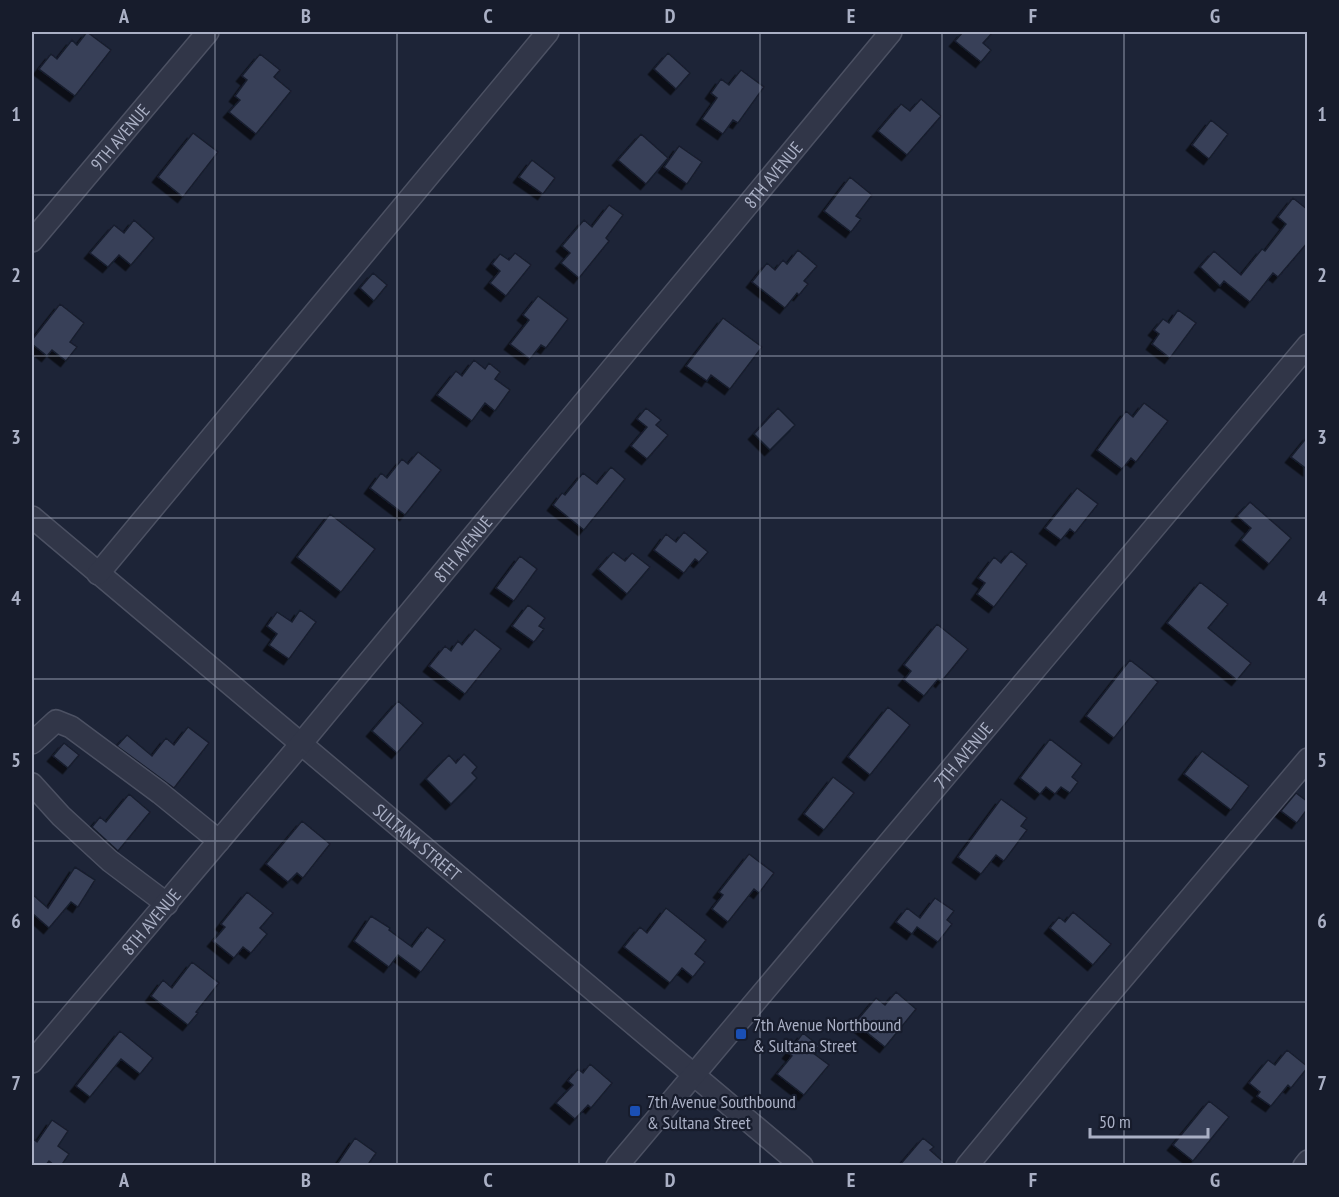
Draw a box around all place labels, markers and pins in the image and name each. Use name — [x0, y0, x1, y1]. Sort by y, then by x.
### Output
place label: 7th Avenue Northbound & Sultana Street — [753, 1013, 901, 1057]
marker: 7th Avenue Northbound & Sultana Street — [734, 1027, 748, 1041]
place label: 7th Avenue Southbound & Sultana Street — [647, 1090, 796, 1134]
marker: 7th Avenue Southbound & Sultana Street — [628, 1104, 642, 1118]

